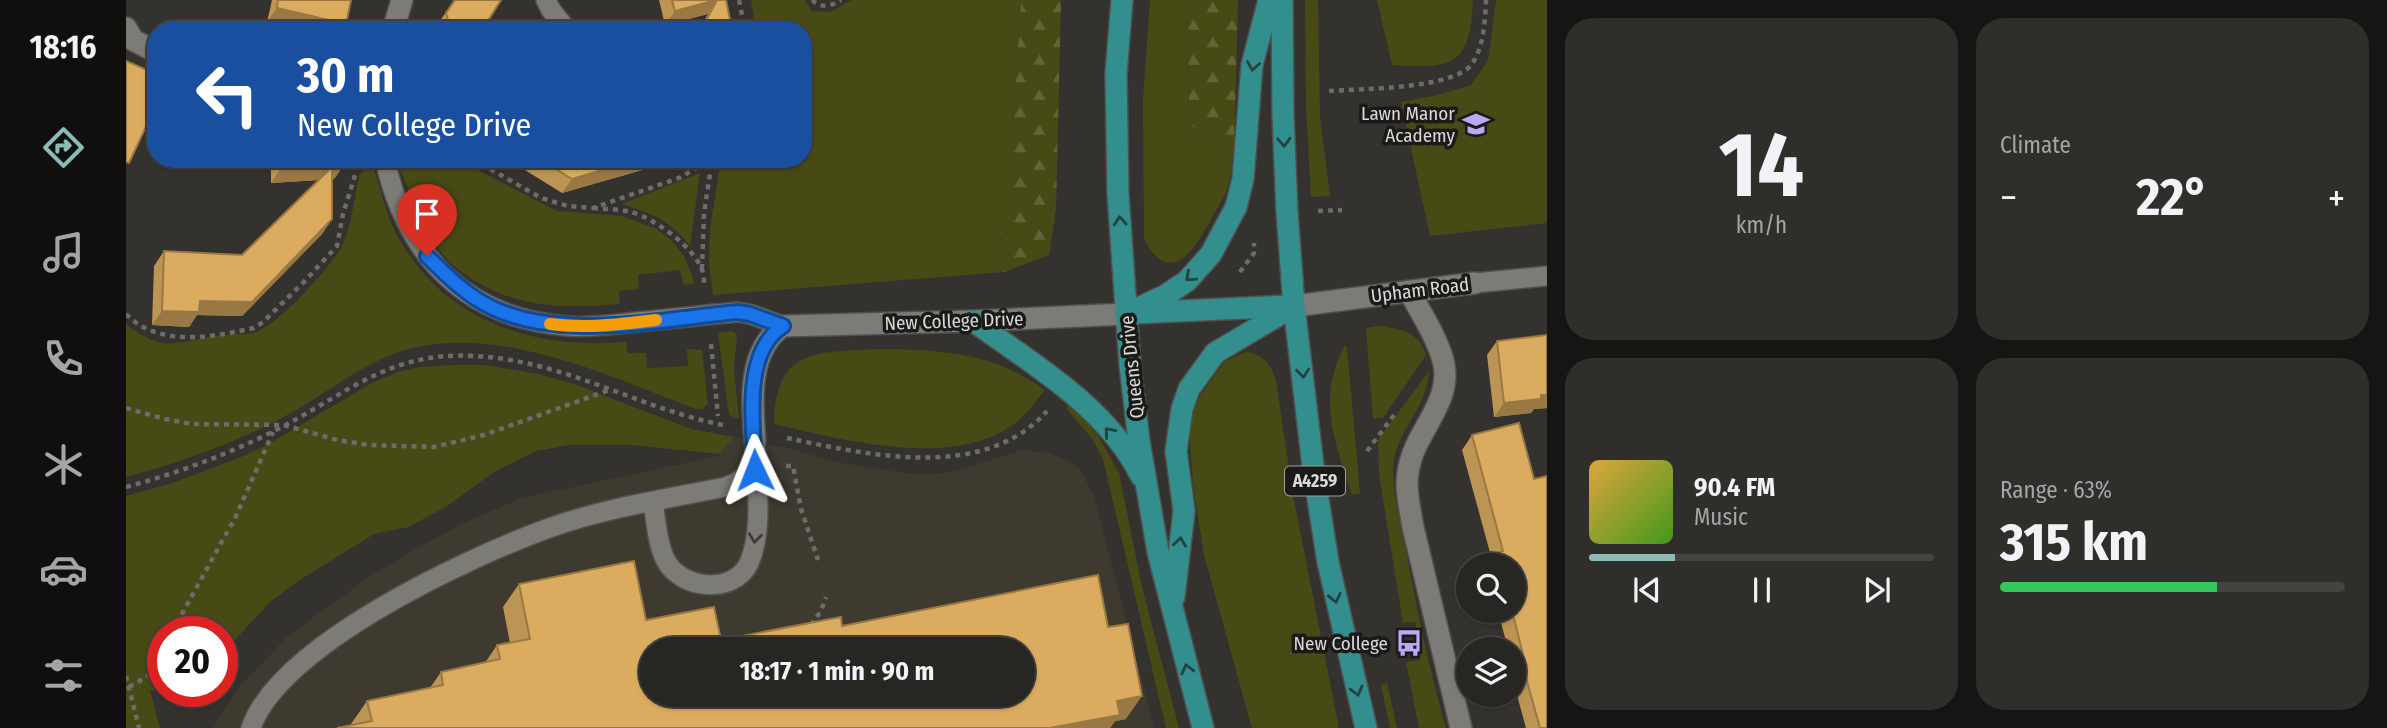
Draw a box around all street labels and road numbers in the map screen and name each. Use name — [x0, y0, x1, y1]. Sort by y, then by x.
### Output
street label: Upham Road — [1369, 273, 1471, 307]
street label: New College Drive — [884, 307, 1024, 335]
street label: Queens Drive — [1115, 314, 1149, 420]
road number: A4259 — [1285, 466, 1345, 495]

